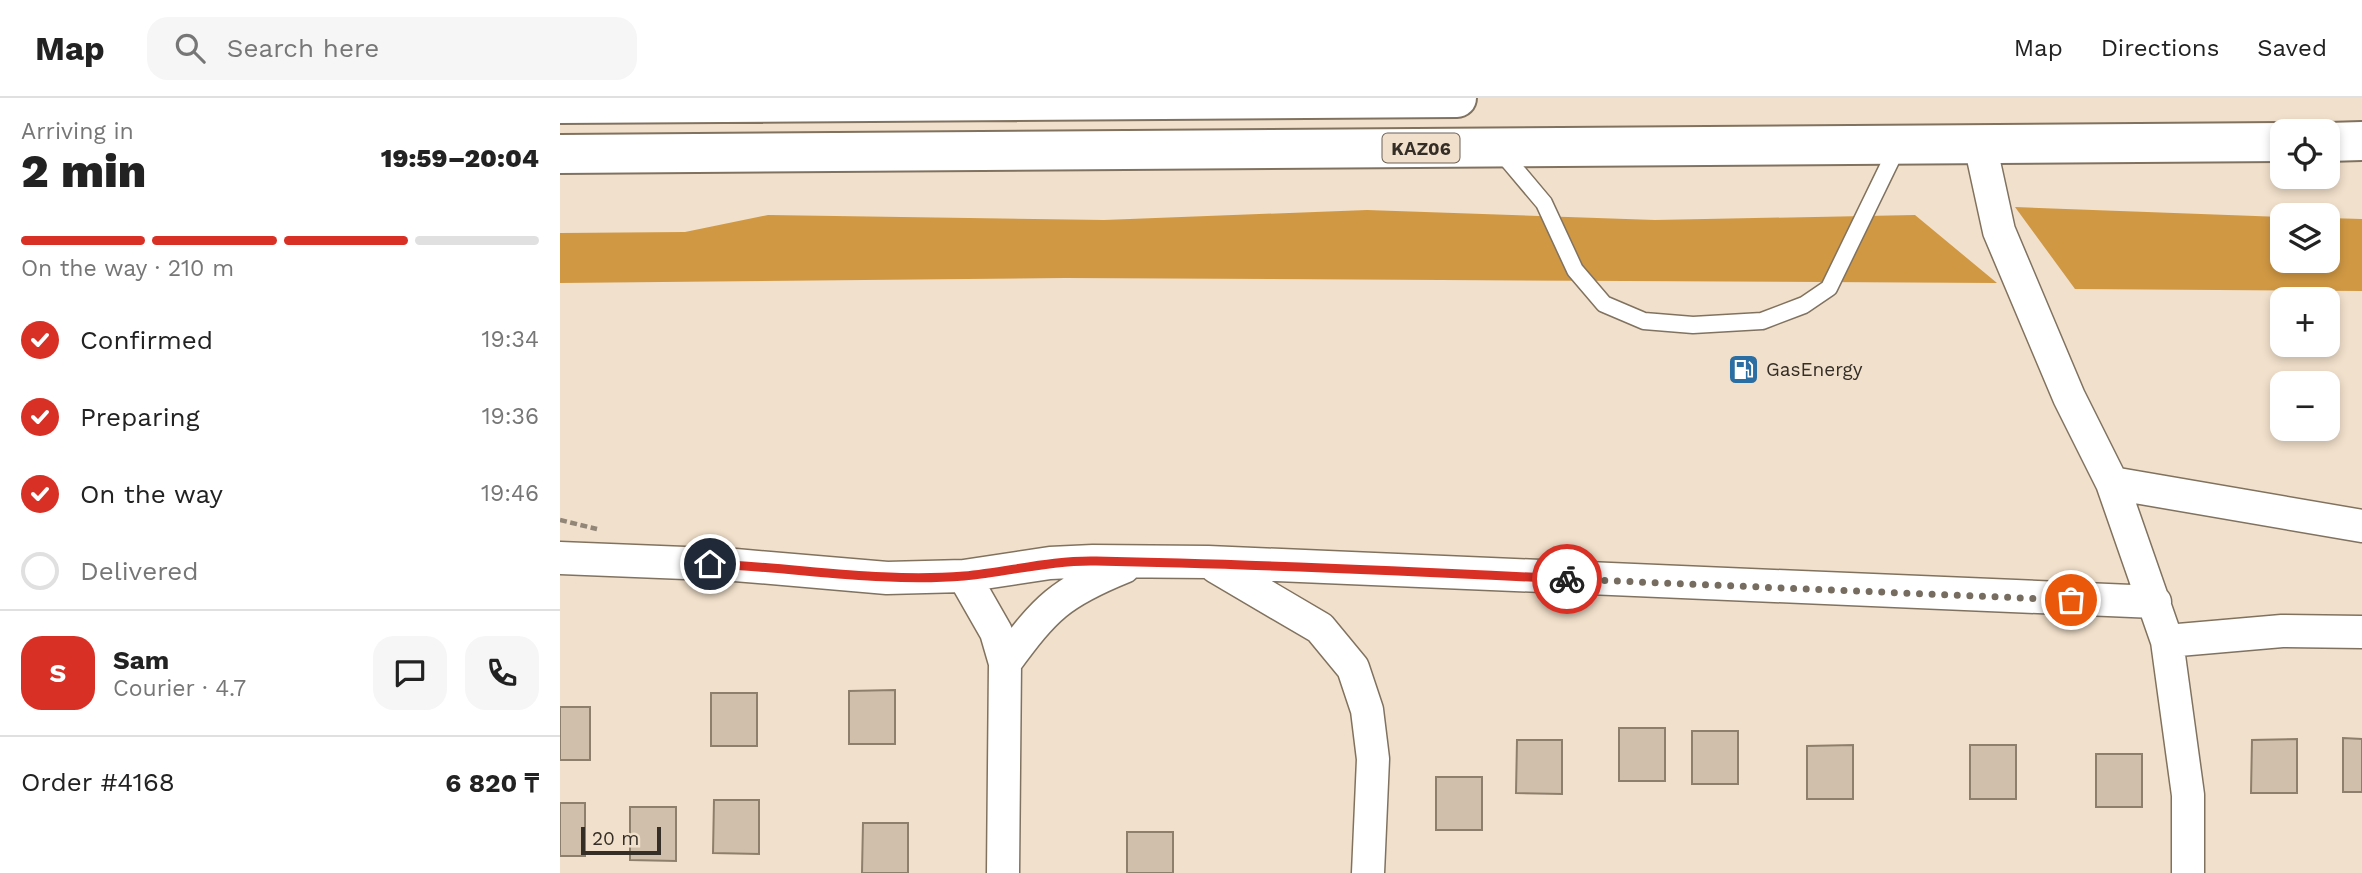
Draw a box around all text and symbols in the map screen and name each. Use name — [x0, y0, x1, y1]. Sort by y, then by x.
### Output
search box — [147, 17, 637, 80]
text: Map — [35, 29, 105, 68]
icon: search — [171, 29, 209, 67]
text: Search here — [227, 33, 379, 63]
text: Map — [2014, 34, 2063, 62]
text: Directions — [2101, 34, 2219, 62]
text: Saved — [2257, 34, 2327, 62]
text: Arriving in — [21, 118, 134, 145]
map controls — [2270, 119, 2340, 441]
button: locate — [2270, 119, 2340, 189]
road number: KАZ06 — [1382, 134, 1460, 162]
text: 19:59–20:04 — [381, 143, 539, 173]
text: 2 min — [21, 144, 146, 198]
button: layers — [2270, 203, 2340, 273]
text: On the way · 210 m — [21, 255, 234, 282]
button: + — [2270, 287, 2340, 357]
icon: check — [21, 321, 59, 359]
text: Confirmed — [80, 325, 213, 355]
text: 19:34 — [482, 326, 539, 353]
fuel station icon: GasEnergy — [1726, 352, 1760, 386]
place label: GasEnergy — [1766, 358, 1863, 381]
button: − — [2270, 371, 2340, 441]
icon: check — [21, 398, 59, 436]
text: Preparing — [80, 402, 200, 432]
text: 19:36 — [482, 403, 539, 430]
icon: check — [21, 475, 59, 513]
text: On the way — [80, 479, 223, 509]
text: 19:46 — [481, 480, 539, 507]
pin — [680, 534, 740, 594]
courier — [1532, 544, 1602, 614]
icon: home — [691, 545, 729, 583]
text: Delivered — [80, 556, 199, 586]
icon: bike — [1548, 560, 1586, 598]
pin — [2041, 570, 2101, 630]
icon: bag — [2052, 581, 2090, 619]
button: chat — [373, 636, 447, 710]
button: phone — [465, 636, 539, 710]
text: Sam — [113, 645, 169, 675]
text: S — [50, 658, 66, 688]
text: Courier · 4.7 — [113, 675, 246, 702]
text: Order #4168 — [21, 767, 175, 797]
text: 6 820 ₸ — [445, 768, 539, 798]
scale bar — [581, 824, 662, 856]
text: 20 m — [592, 827, 639, 850]

